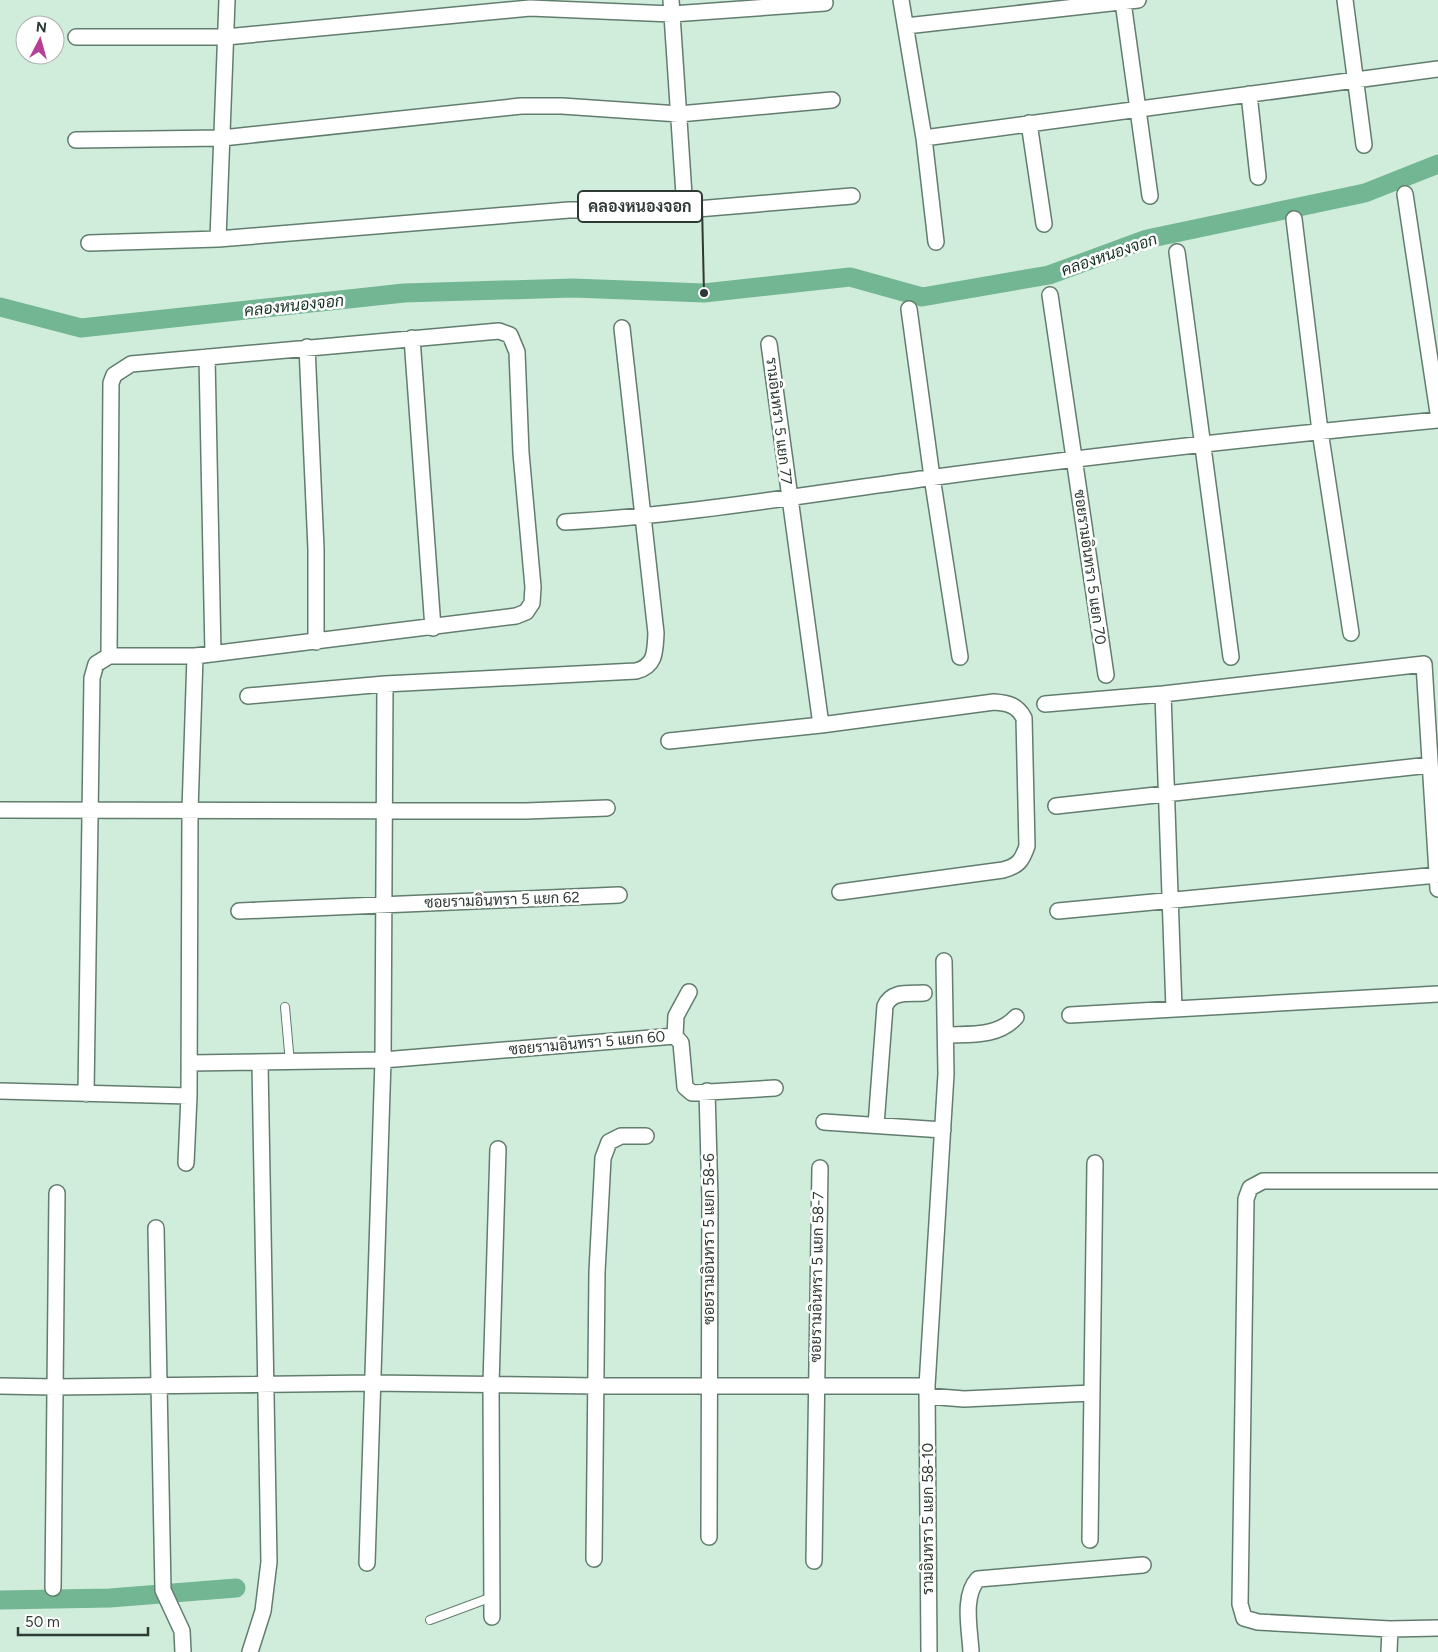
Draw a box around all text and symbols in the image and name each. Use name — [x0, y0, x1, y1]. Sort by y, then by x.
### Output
north arrow — [15, 15, 65, 65]
text: N — [35, 19, 48, 37]
callout: คลองหนองจอก — [578, 191, 702, 222]
text: คลองหนองจอก — [588, 197, 692, 216]
water label: คลองหนองจอก — [1059, 229, 1160, 280]
water label: คลองหนองจอก — [243, 291, 345, 320]
street label: รามอินทรา 5 แยก 77 — [762, 356, 796, 486]
street label: ซอยรามอินทรา 5 แยก 70 — [1070, 488, 1110, 646]
street label: ซอยรามอินทรา 5 แยก 62 — [424, 888, 580, 912]
street label: ซอยรามอินทรา 5 แยก 60 — [508, 1027, 666, 1059]
street label: ซอยรามอินทรา 5 แยก 58-6 — [700, 1153, 718, 1325]
street label: ซอยรามอินทรา 5 แยก 58-7 — [807, 1191, 827, 1363]
street label: รามอินทรา 5 แยก 58-10 — [919, 1443, 937, 1595]
scale bar — [18, 1604, 148, 1636]
text: 50 m — [25, 1613, 60, 1631]

